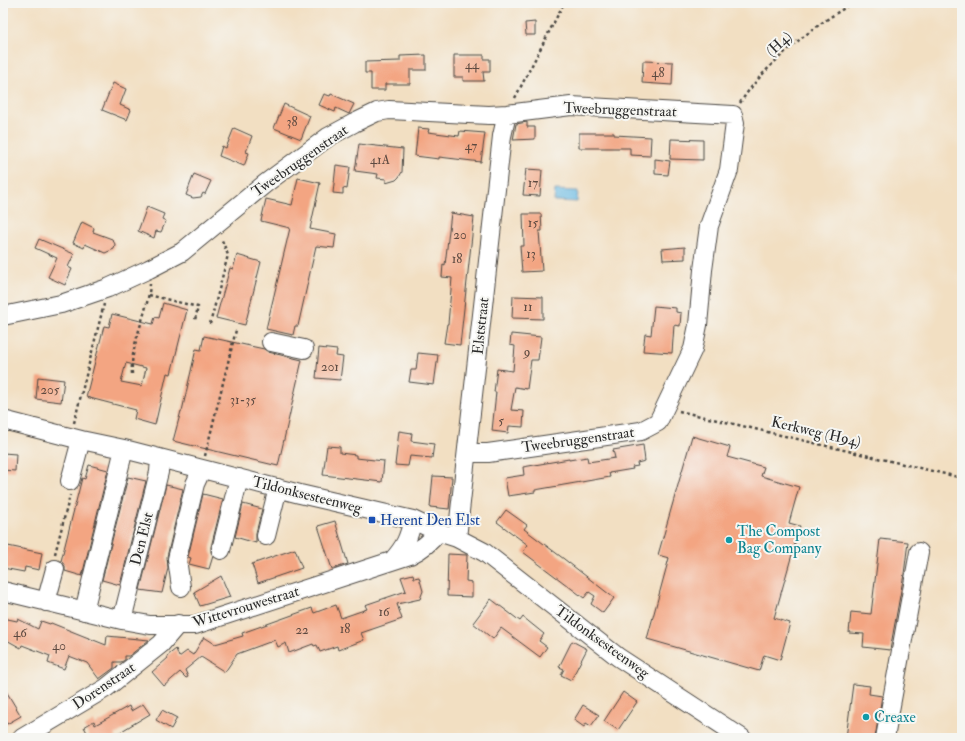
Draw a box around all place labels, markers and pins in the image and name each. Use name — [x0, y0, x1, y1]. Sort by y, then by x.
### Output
place label: Herent Den Elst — [380, 511, 480, 530]
marker: Herent Den Elst — [367, 515, 377, 525]
place label: The Compost Bag Company — [737, 522, 822, 559]
marker: The Compost Bag Company — [724, 535, 734, 545]
place label: Creaxe — [874, 708, 916, 727]
marker: Creaxe — [861, 712, 871, 722]

